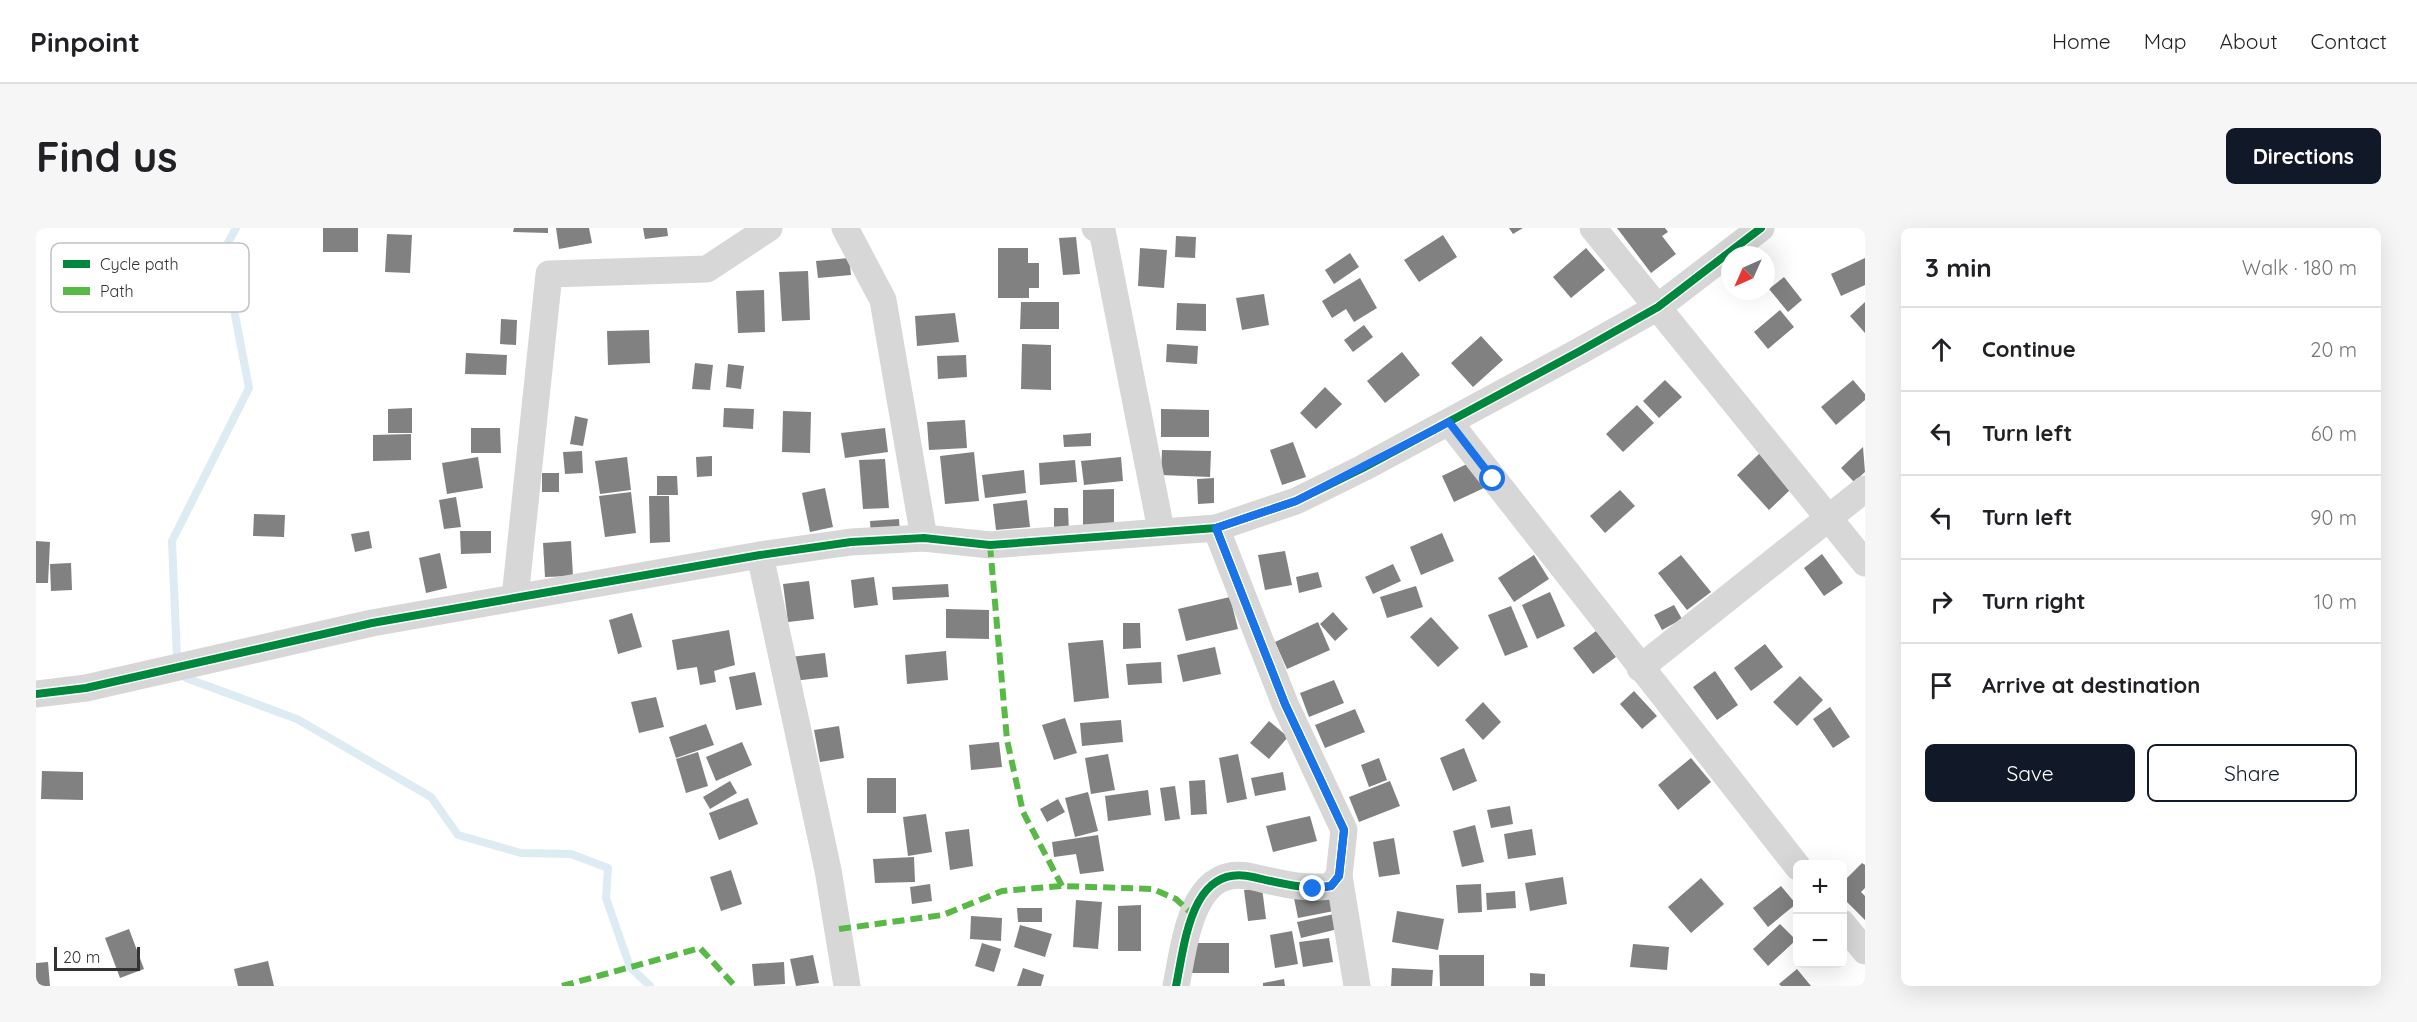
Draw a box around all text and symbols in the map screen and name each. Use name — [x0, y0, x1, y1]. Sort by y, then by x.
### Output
text: Pinpoint — [30, 24, 140, 59]
text: Home — [2052, 28, 2111, 54]
text: Map — [2144, 28, 2187, 54]
text: About — [2220, 28, 2278, 54]
text: Contact — [2311, 28, 2387, 54]
button: Directions — [2226, 128, 2381, 184]
text: Find us — [36, 130, 178, 183]
legend — [51, 243, 249, 312]
north arrow — [1721, 246, 1775, 300]
text: 3 min — [1925, 251, 1992, 284]
text: Cycle path — [100, 254, 179, 274]
text: Walk · 180 m — [2242, 255, 2357, 280]
text: Path — [100, 281, 134, 301]
icon: ahead — [1925, 333, 1958, 366]
text: Continue — [1982, 335, 2076, 363]
text: 20 m — [2310, 337, 2357, 362]
icon: left — [1925, 417, 1958, 450]
text: Turn left — [1982, 419, 2072, 447]
text: 60 m — [2311, 421, 2357, 446]
route start — [1479, 465, 1505, 491]
icon: left — [1925, 501, 1958, 534]
text: Turn left — [1982, 503, 2072, 531]
text: 90 m — [2310, 505, 2357, 530]
icon: right — [1925, 585, 1958, 618]
text: Turn right — [1982, 587, 2086, 615]
text: 10 m — [2314, 589, 2357, 614]
icon: arrive — [1925, 669, 1958, 702]
text: Arrive at destination — [1982, 671, 2200, 699]
button: Save — [1925, 744, 2135, 802]
button: Share — [2147, 744, 2357, 802]
map controls — [1793, 860, 1847, 968]
button: + — [1793, 860, 1847, 914]
route end — [1299, 875, 1325, 901]
button: − — [1793, 914, 1847, 968]
scale bar — [54, 944, 140, 972]
text: 20 m — [63, 947, 100, 967]

